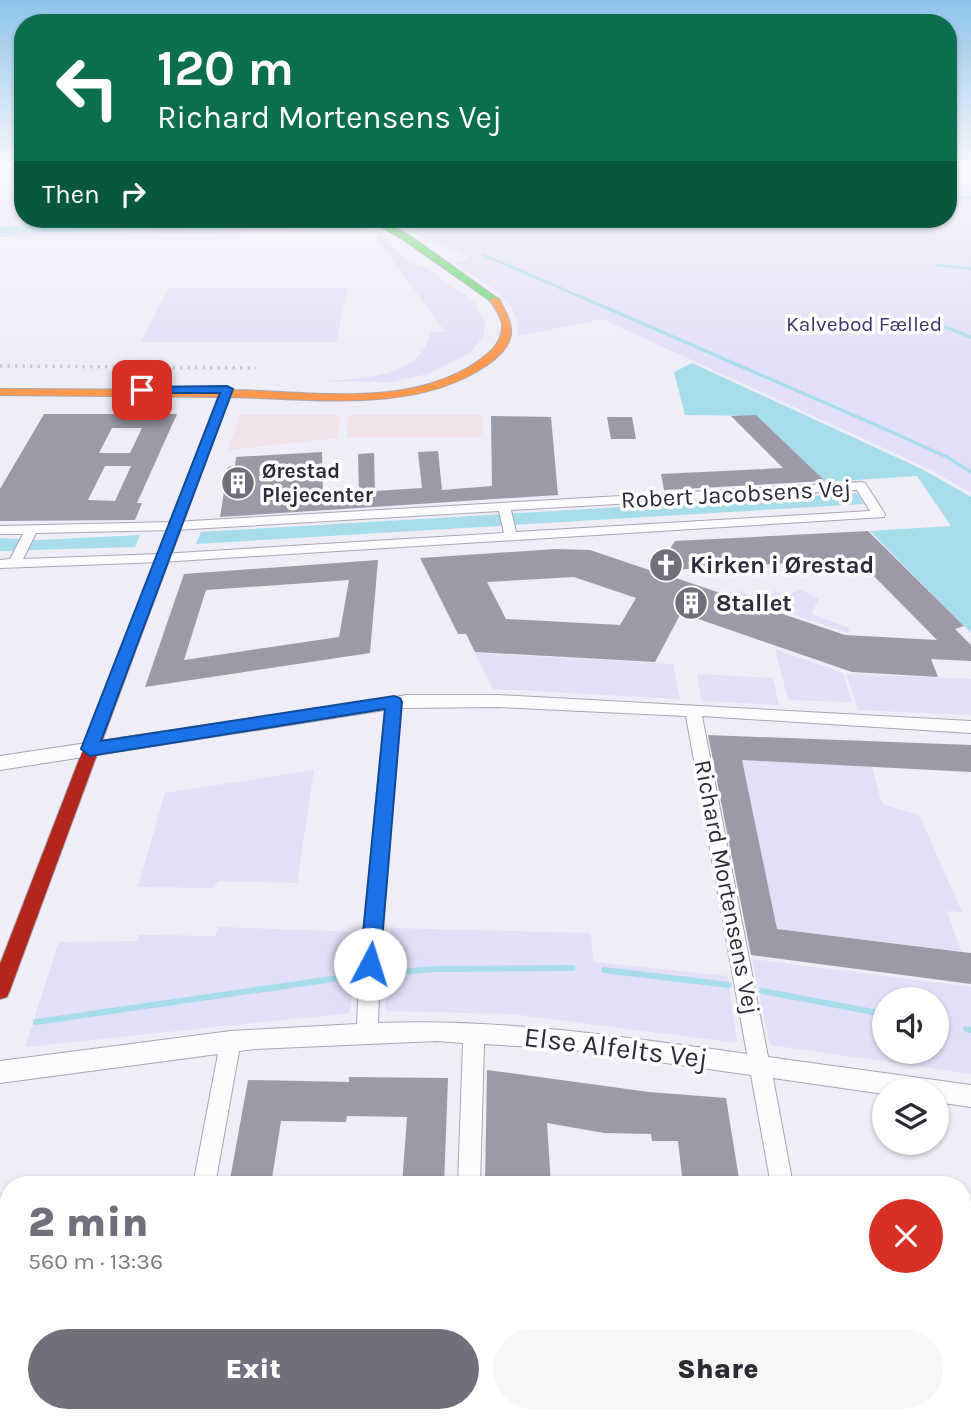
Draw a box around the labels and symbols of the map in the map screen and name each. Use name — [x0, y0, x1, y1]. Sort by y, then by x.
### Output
park label: Kalvebod Fælled — [786, 312, 942, 336]
pin — [112, 360, 172, 420]
place label: Ørestad Plejecenter — [262, 459, 374, 507]
building icon: Ørestad Plejecenter — [219, 464, 257, 502]
street label: Robert Jacobsens Vej — [620, 474, 852, 514]
church icon: Kirken i Ørestad — [647, 546, 685, 584]
place label: Kirken i Ørestad — [690, 551, 874, 579]
building icon: 8tallet — [672, 584, 710, 622]
place label: 8tallet — [716, 589, 792, 617]
street label: Richard Mortensens Vej — [689, 757, 765, 1017]
position arrow — [333, 927, 407, 1001]
street label: Else Alfelts Vej — [522, 1020, 710, 1075]

